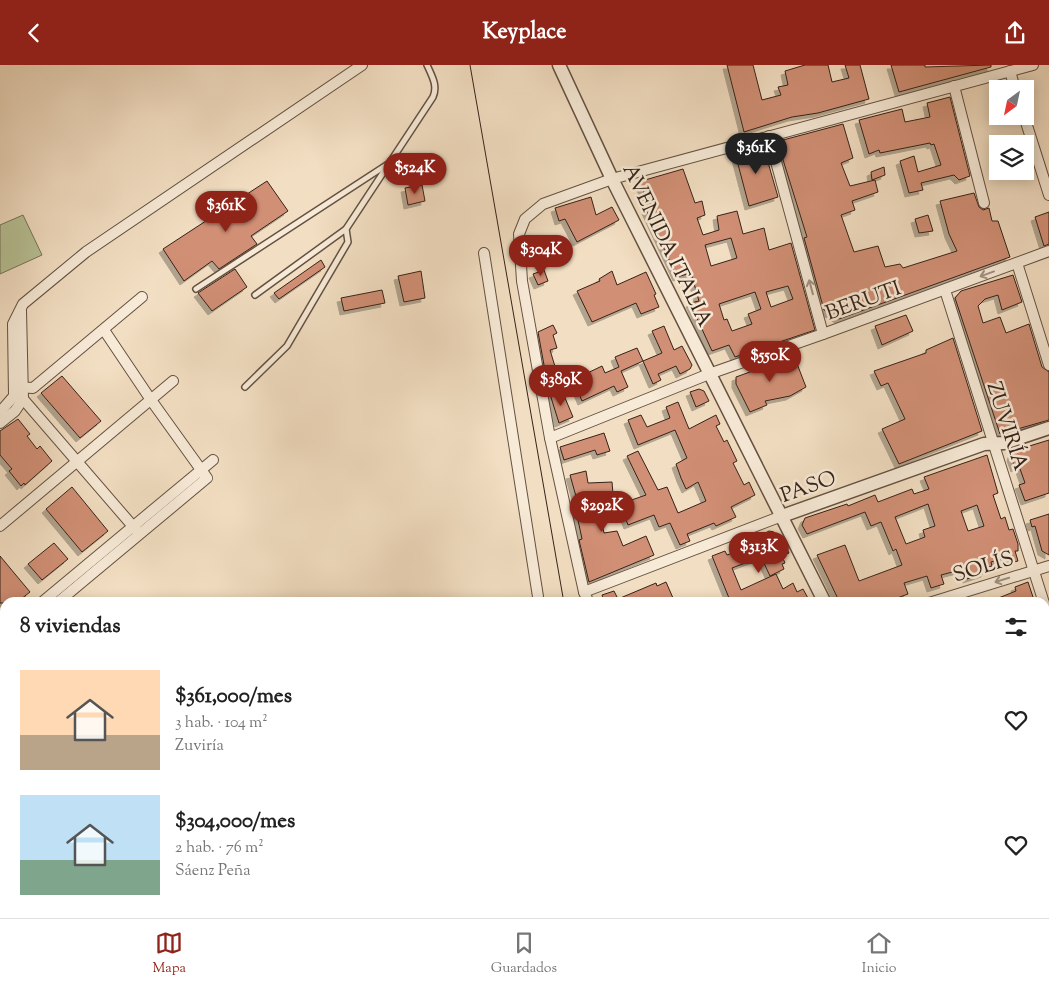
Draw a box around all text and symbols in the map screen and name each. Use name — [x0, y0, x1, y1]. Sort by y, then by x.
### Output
text: Keyplace — [482, 17, 567, 49]
icon: back — [20, 19, 48, 47]
icon: share — [1001, 19, 1029, 47]
north arrow — [989, 80, 1034, 125]
map controls — [989, 80, 1034, 180]
pin: $361K — [721, 133, 791, 175]
button: layers — [989, 135, 1034, 180]
text: $361K — [736, 137, 776, 160]
pin: $524K — [380, 153, 450, 195]
text: $524K — [394, 157, 436, 180]
street label: AVENIDA ITALIA — [614, 159, 719, 332]
pin: $361K — [191, 191, 261, 233]
text: $361K — [206, 195, 246, 218]
pin: $304K — [506, 235, 576, 277]
text: $304K — [520, 239, 562, 262]
one-way arrow — [980, 270, 995, 279]
street label: BERUTI — [822, 274, 906, 329]
one-way arrow — [805, 280, 815, 296]
pin: $550K — [735, 341, 805, 383]
text: $550K — [750, 345, 790, 368]
pin: $389K — [526, 365, 596, 407]
text: $389K — [540, 369, 582, 392]
street label: ZUVIRÍA — [978, 378, 1035, 475]
street label: PASO — [777, 464, 841, 512]
pin: $292K — [567, 491, 637, 533]
text: $292K — [581, 495, 623, 518]
pin: $313K — [724, 531, 794, 574]
text: $313K — [740, 536, 778, 559]
street label: SOLÍS — [949, 544, 1018, 591]
one-way arrow — [995, 576, 1011, 585]
text: 8 viviendas — [20, 612, 120, 642]
icon: filters — [1002, 613, 1030, 641]
text: $361,000/mes — [175, 682, 292, 712]
icon: home — [60, 690, 120, 750]
icon: heart — [1002, 706, 1030, 734]
text: 3 hab. · 104 m² — [175, 712, 268, 735]
text: Zuviría — [175, 735, 224, 758]
text: $304,000/mes — [175, 807, 295, 837]
icon: home — [60, 815, 120, 875]
icon: heart — [1002, 831, 1030, 859]
text: 2 hab. · 76 m² — [175, 837, 264, 860]
text: Sáenz Peña — [175, 860, 251, 883]
tab: Mapa — [152, 929, 186, 979]
tab: Guardados — [491, 929, 557, 979]
tab: Inicio — [862, 929, 897, 979]

